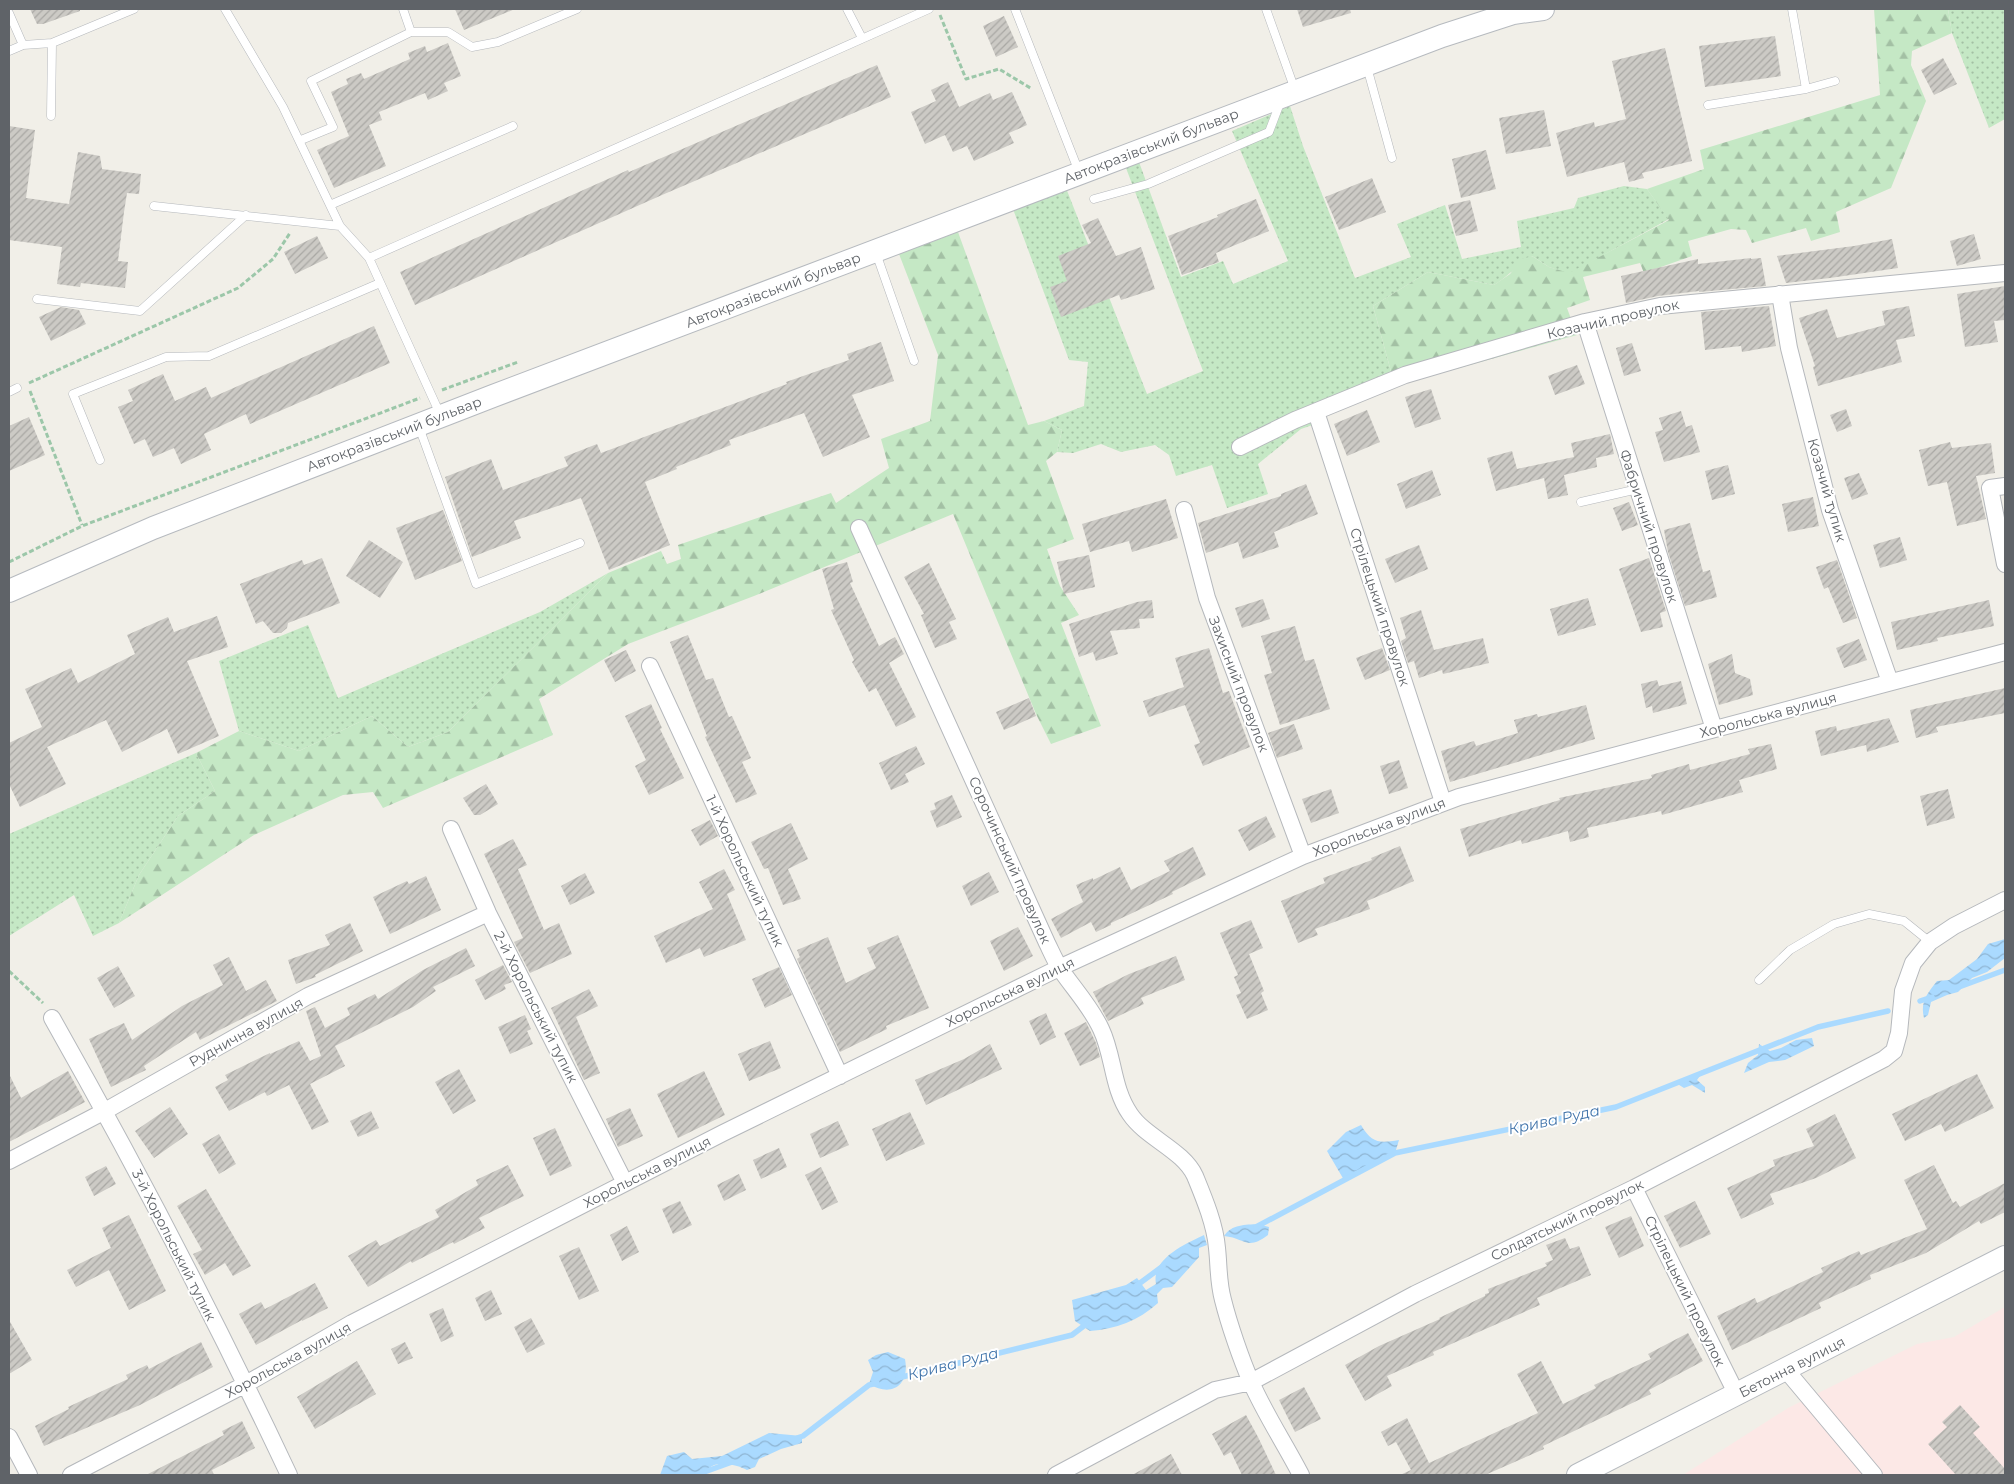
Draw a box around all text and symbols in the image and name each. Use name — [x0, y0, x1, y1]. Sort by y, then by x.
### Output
street label: Автокразівський бульвар — [1061, 104, 1241, 188]
street label: Автокразівський бульвар — [683, 248, 863, 332]
street label: Козачий провулок — [1545, 295, 1681, 343]
street label: Автокразівський бульвар — [304, 392, 484, 476]
street label: Козачий тупик — [1804, 436, 1850, 544]
street label: Фабричний провулок — [1616, 447, 1682, 605]
street label: Стрілецький провулок — [1346, 525, 1414, 689]
street label: Захисний провулок — [1205, 614, 1273, 754]
street label: Хорольська вулиця — [1698, 688, 1838, 742]
street label: Сорочинський провулок — [965, 774, 1055, 946]
street label: 1-й Хорольський тупик — [702, 792, 788, 950]
street label: Хорольська вулиця — [1310, 793, 1448, 861]
street label: 2-й Хорольський тупик — [490, 928, 582, 1086]
street label: Хорольська вулиця — [943, 953, 1077, 1031]
street label: Руднична вулиця — [186, 993, 306, 1071]
water label: Крива Руда — [1506, 1101, 1601, 1138]
street label: Хорольська вулиця — [580, 1132, 714, 1212]
street label: 3-й Хорольський тупик — [128, 1166, 220, 1324]
street label: Солдатський провулок — [1488, 1175, 1646, 1265]
street label: Стрілецький провулок — [1641, 1213, 1729, 1369]
street label: Хорольська вулиця — [222, 1318, 354, 1402]
street label: Бетонна вулиця — [1736, 1332, 1848, 1402]
water label: Крива Руда — [905, 1343, 1000, 1384]

